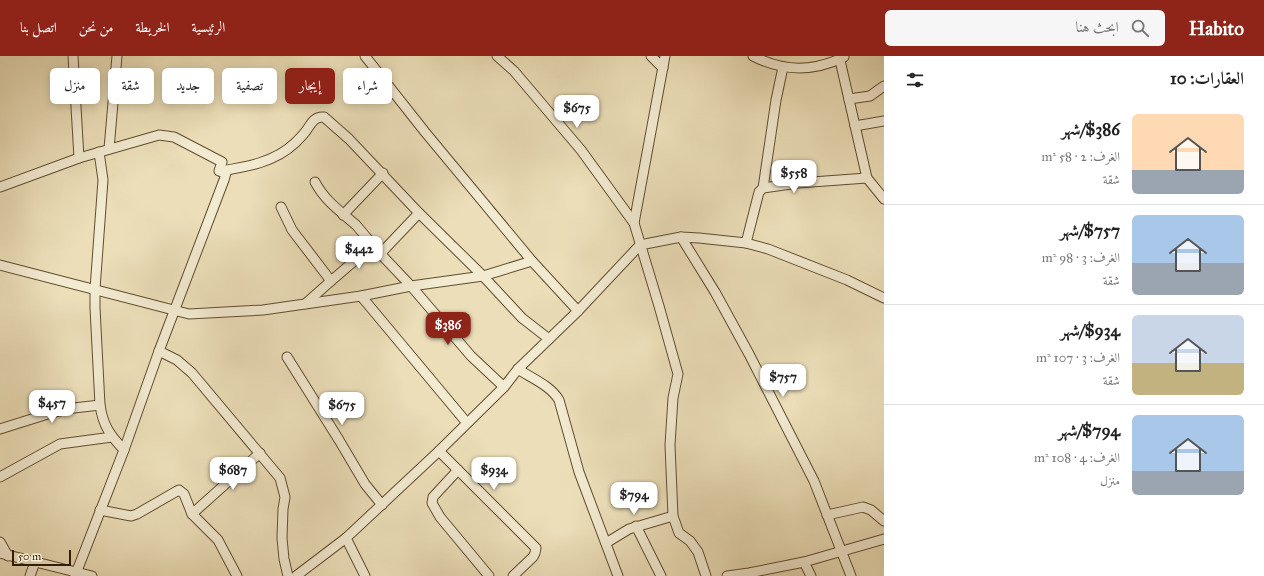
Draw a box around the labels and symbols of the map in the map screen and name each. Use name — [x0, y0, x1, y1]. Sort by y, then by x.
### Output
pin: $675 — [553, 95, 601, 129]
pin: $558 — [770, 160, 818, 194]
pin: $442 — [335, 236, 383, 270]
pin: $386 — [424, 312, 472, 346]
pin: $757 — [759, 364, 807, 398]
pin: $457 — [28, 390, 76, 424]
pin: $675 — [318, 392, 366, 426]
pin: $687 — [209, 457, 257, 491]
pin: $934 — [470, 457, 518, 491]
pin: $794 — [610, 482, 658, 516]
scale bar — [12, 548, 71, 567]

